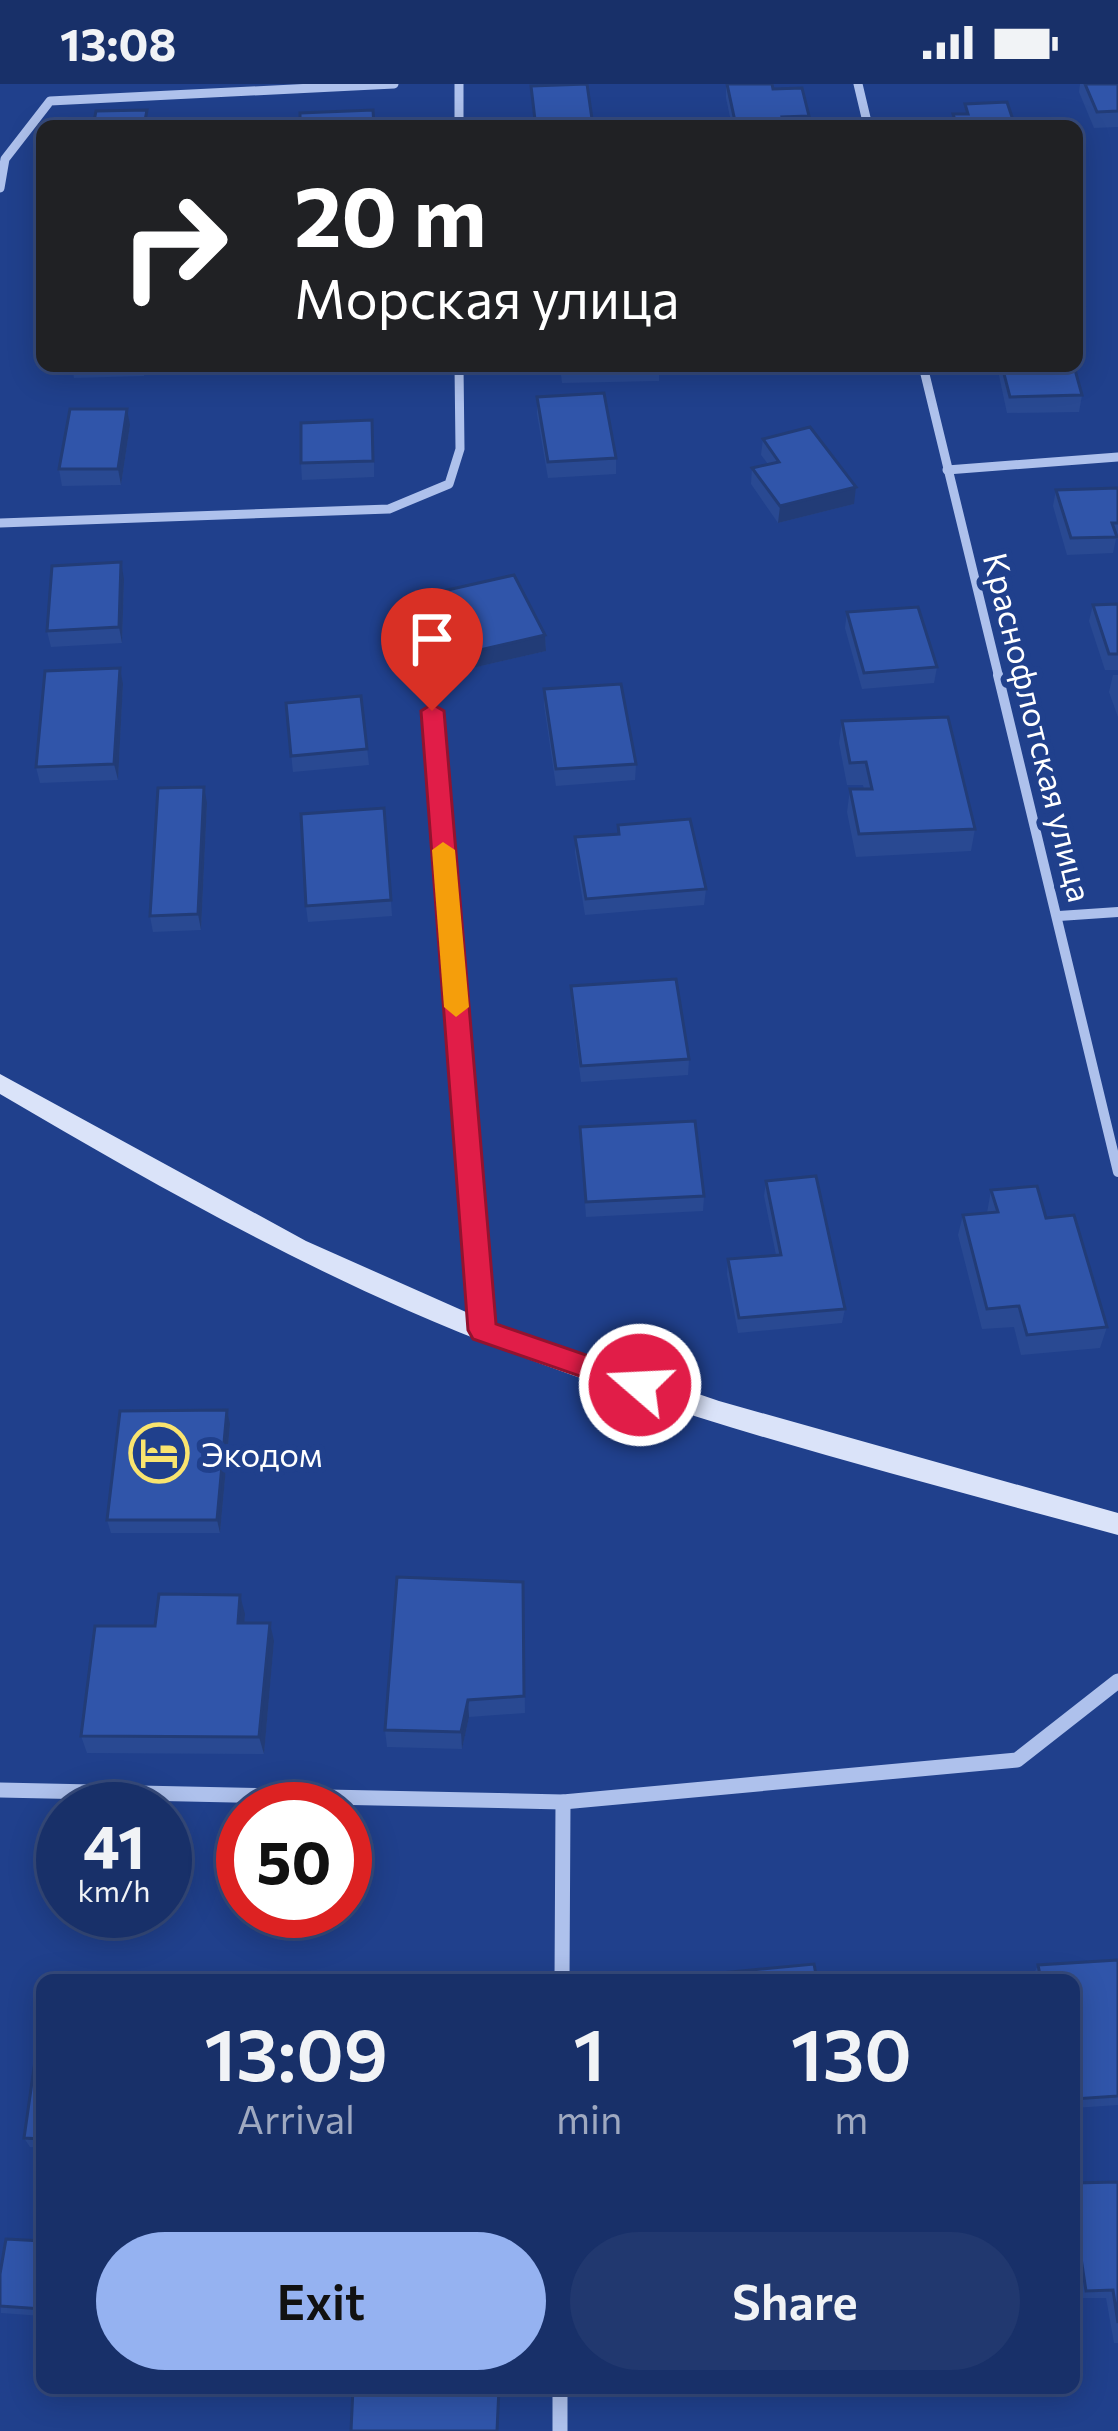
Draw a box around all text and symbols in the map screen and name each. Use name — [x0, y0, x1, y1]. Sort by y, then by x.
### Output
text: 13:08 — [60, 15, 176, 70]
text: 20 m — [294, 162, 486, 264]
icon: right — [96, 168, 252, 324]
text: Морская улица — [294, 264, 679, 330]
street label: Краснофлотская улица — [976, 548, 1102, 906]
pin — [381, 588, 483, 711]
icon: arrive — [399, 606, 465, 672]
position arrow — [577, 1322, 703, 1448]
hotel icon: Экодом — [128, 1422, 190, 1484]
place label: Экодом — [201, 1433, 323, 1474]
speed limit sign: 50 — [216, 1782, 372, 1938]
text: 41 — [83, 1808, 145, 1881]
text: km/h — [78, 1871, 150, 1908]
text: 13:09 — [204, 2008, 388, 2096]
text: 1 — [573, 2008, 605, 2096]
text: 130 — [791, 2008, 912, 2096]
text: Arrival — [237, 2094, 355, 2142]
text: min — [556, 2094, 622, 2142]
text: m — [834, 2094, 868, 2142]
button: Exit — [96, 2232, 546, 2370]
button: Share — [570, 2232, 1020, 2370]

